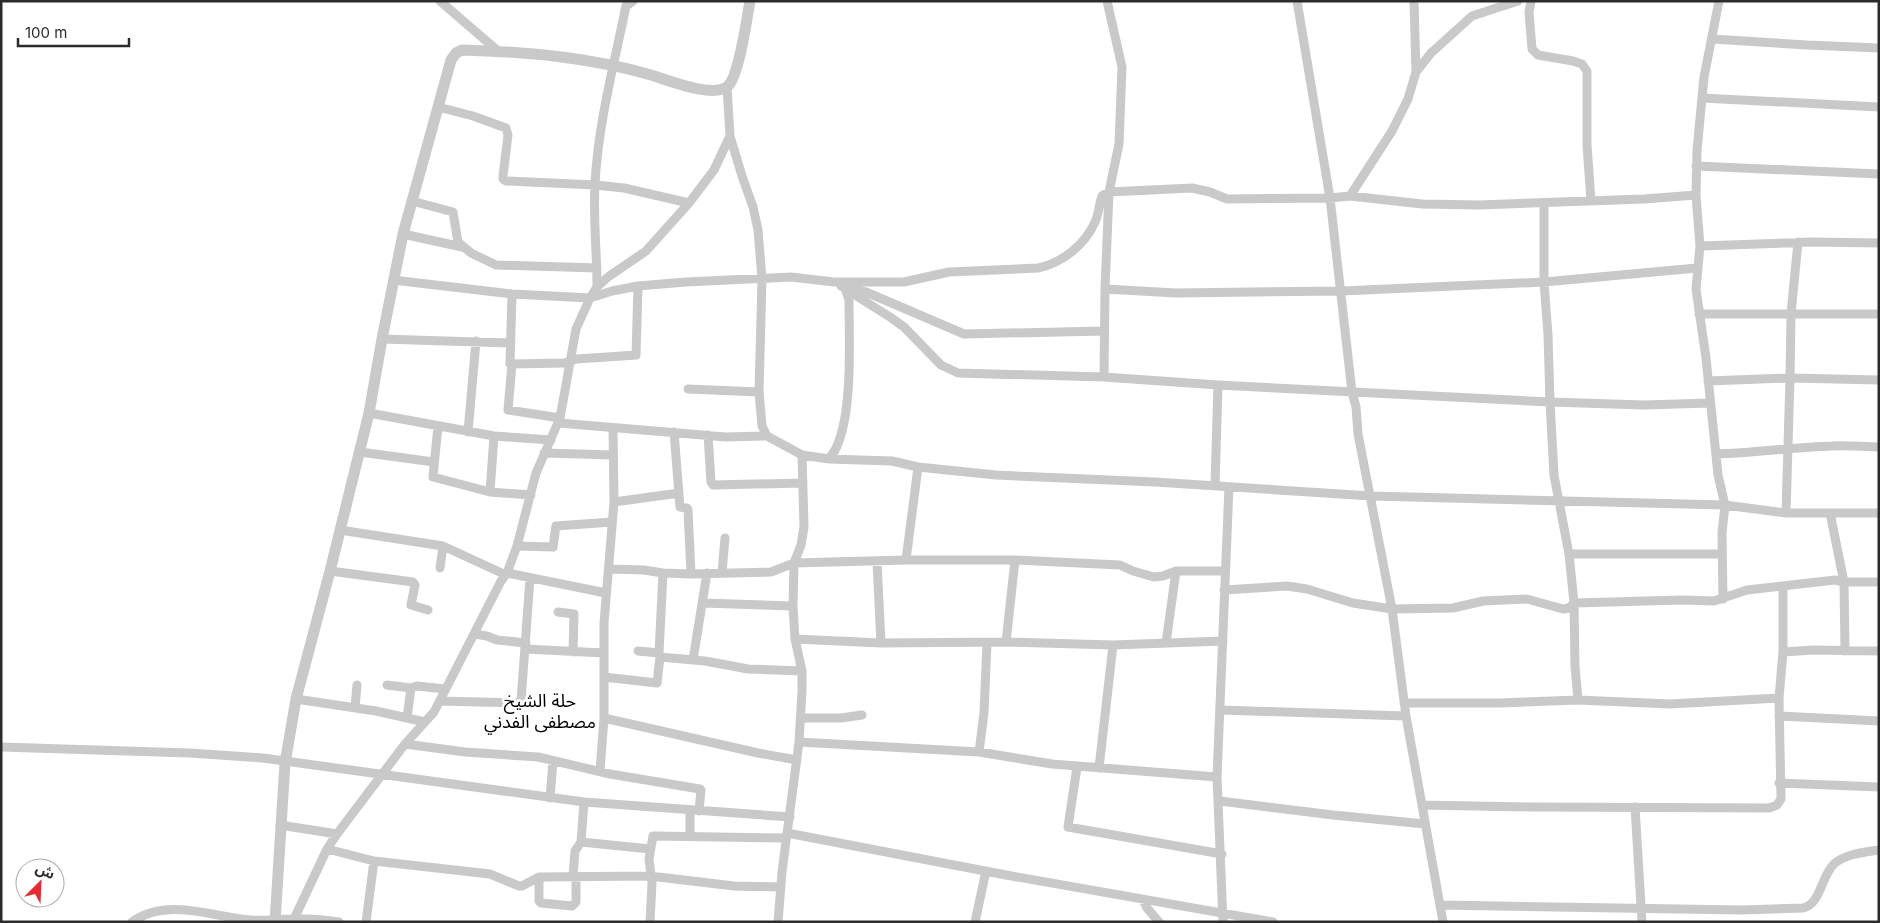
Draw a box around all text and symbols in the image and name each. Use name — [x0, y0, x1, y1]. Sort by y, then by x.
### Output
scale bar — [18, 15, 129, 47]
text: 100 m — [25, 23, 67, 42]
district label: حلة الشيخ مصطفى الفدني — [484, 690, 596, 735]
north arrow — [15, 858, 65, 908]
text: ش — [33, 859, 58, 882]

